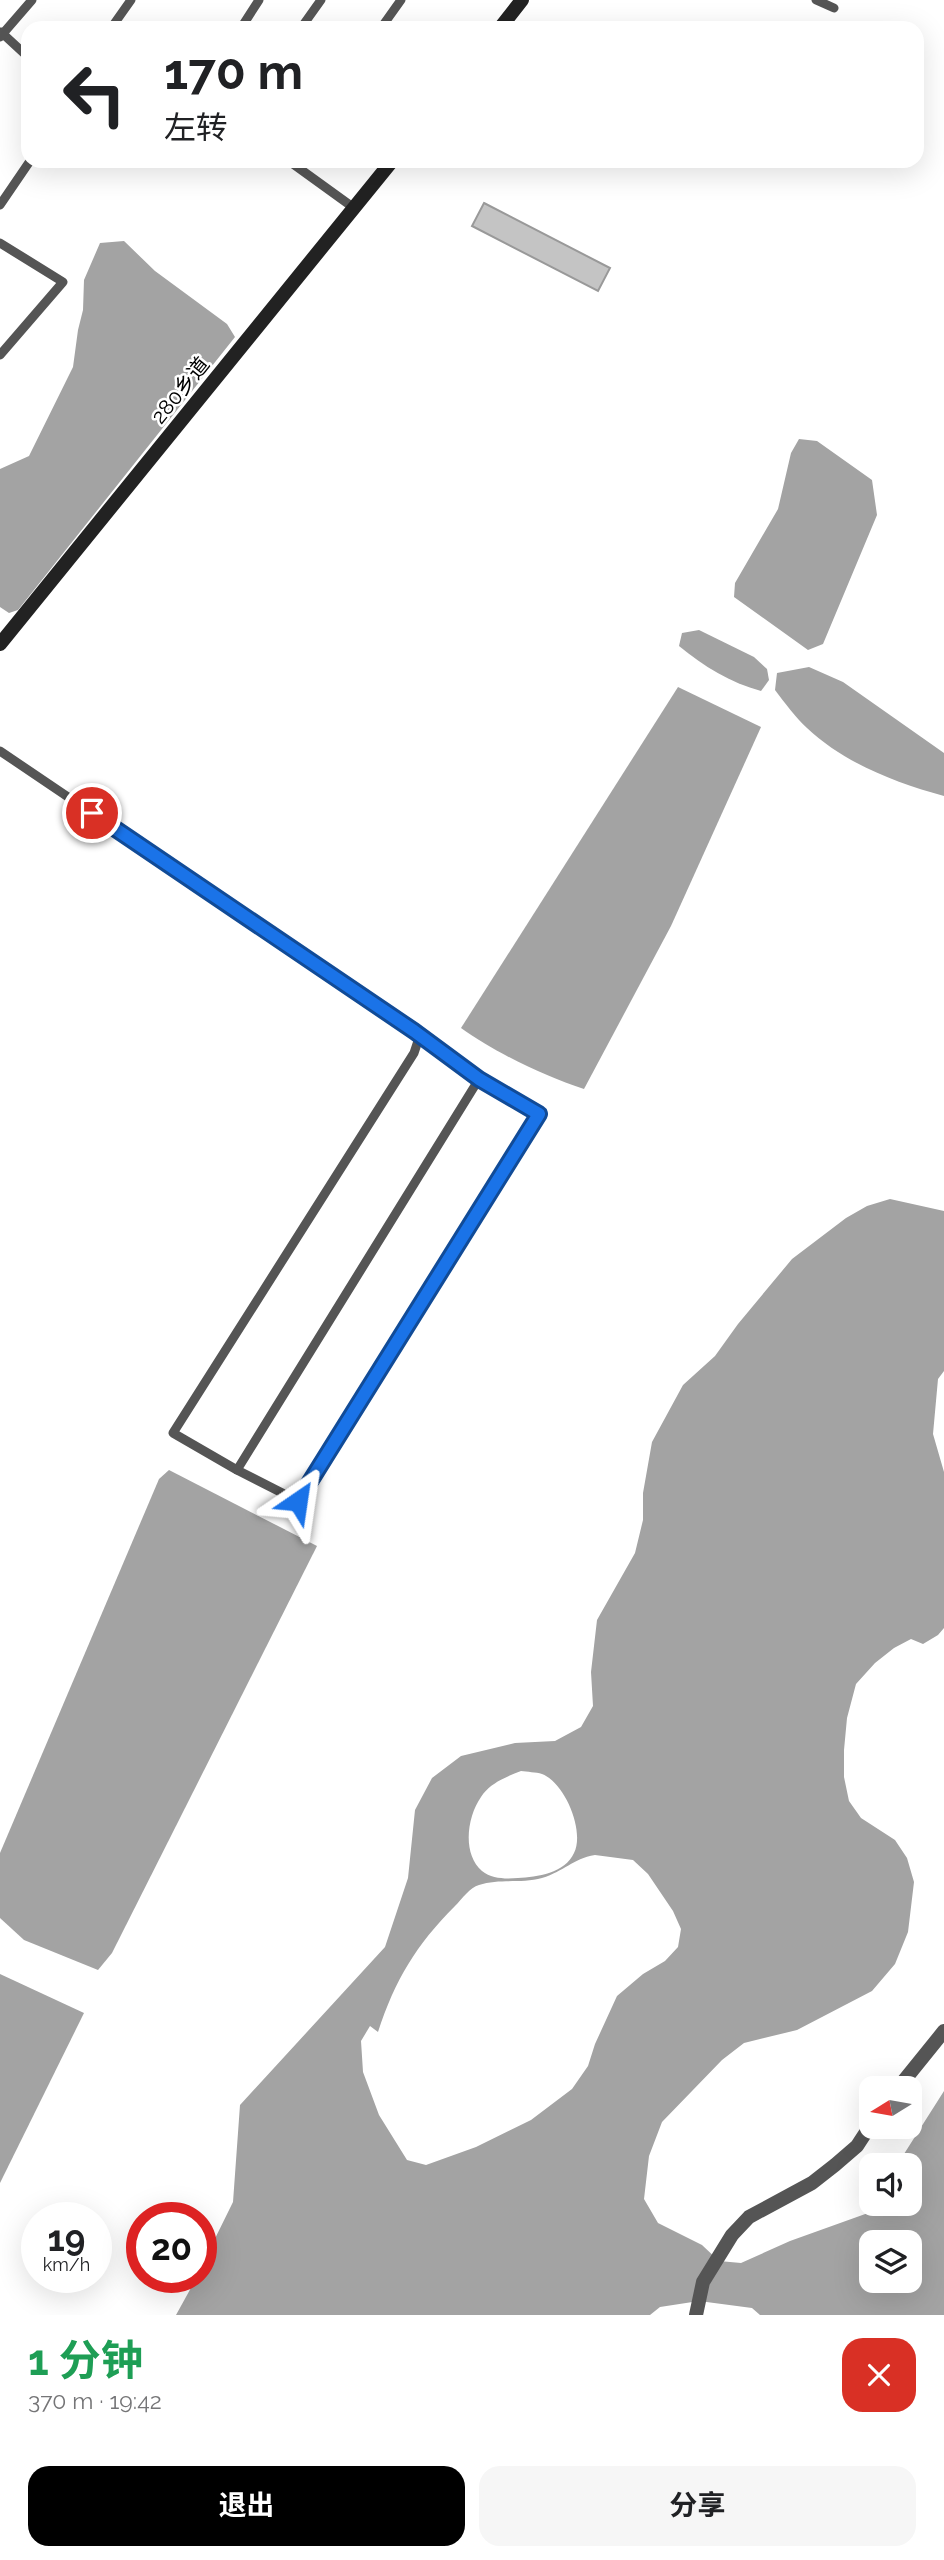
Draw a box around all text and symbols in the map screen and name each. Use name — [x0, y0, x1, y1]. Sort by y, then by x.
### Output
text: 170 m — [164, 43, 303, 100]
icon: left — [49, 49, 140, 140]
text: 左转 — [164, 109, 228, 146]
street label: 280乡道 — [146, 352, 214, 428]
pin — [62, 783, 122, 843]
icon: arrive — [73, 794, 111, 832]
position arrow — [261, 1464, 335, 1538]
north arrow — [859, 2076, 922, 2138]
map controls — [859, 2076, 922, 2293]
button: sound — [859, 2153, 922, 2216]
speed limit sign: 20 — [126, 2202, 217, 2293]
text: 19 — [48, 2218, 85, 2259]
button: layers — [859, 2230, 922, 2293]
text: km/h — [43, 2254, 90, 2275]
text: 1 分钟 — [28, 2336, 143, 2385]
button: close — [842, 2338, 916, 2412]
text: 370 m · 19:42 — [28, 2387, 162, 2414]
button: 退出 — [28, 2466, 465, 2546]
button: 分享 — [479, 2466, 916, 2546]

